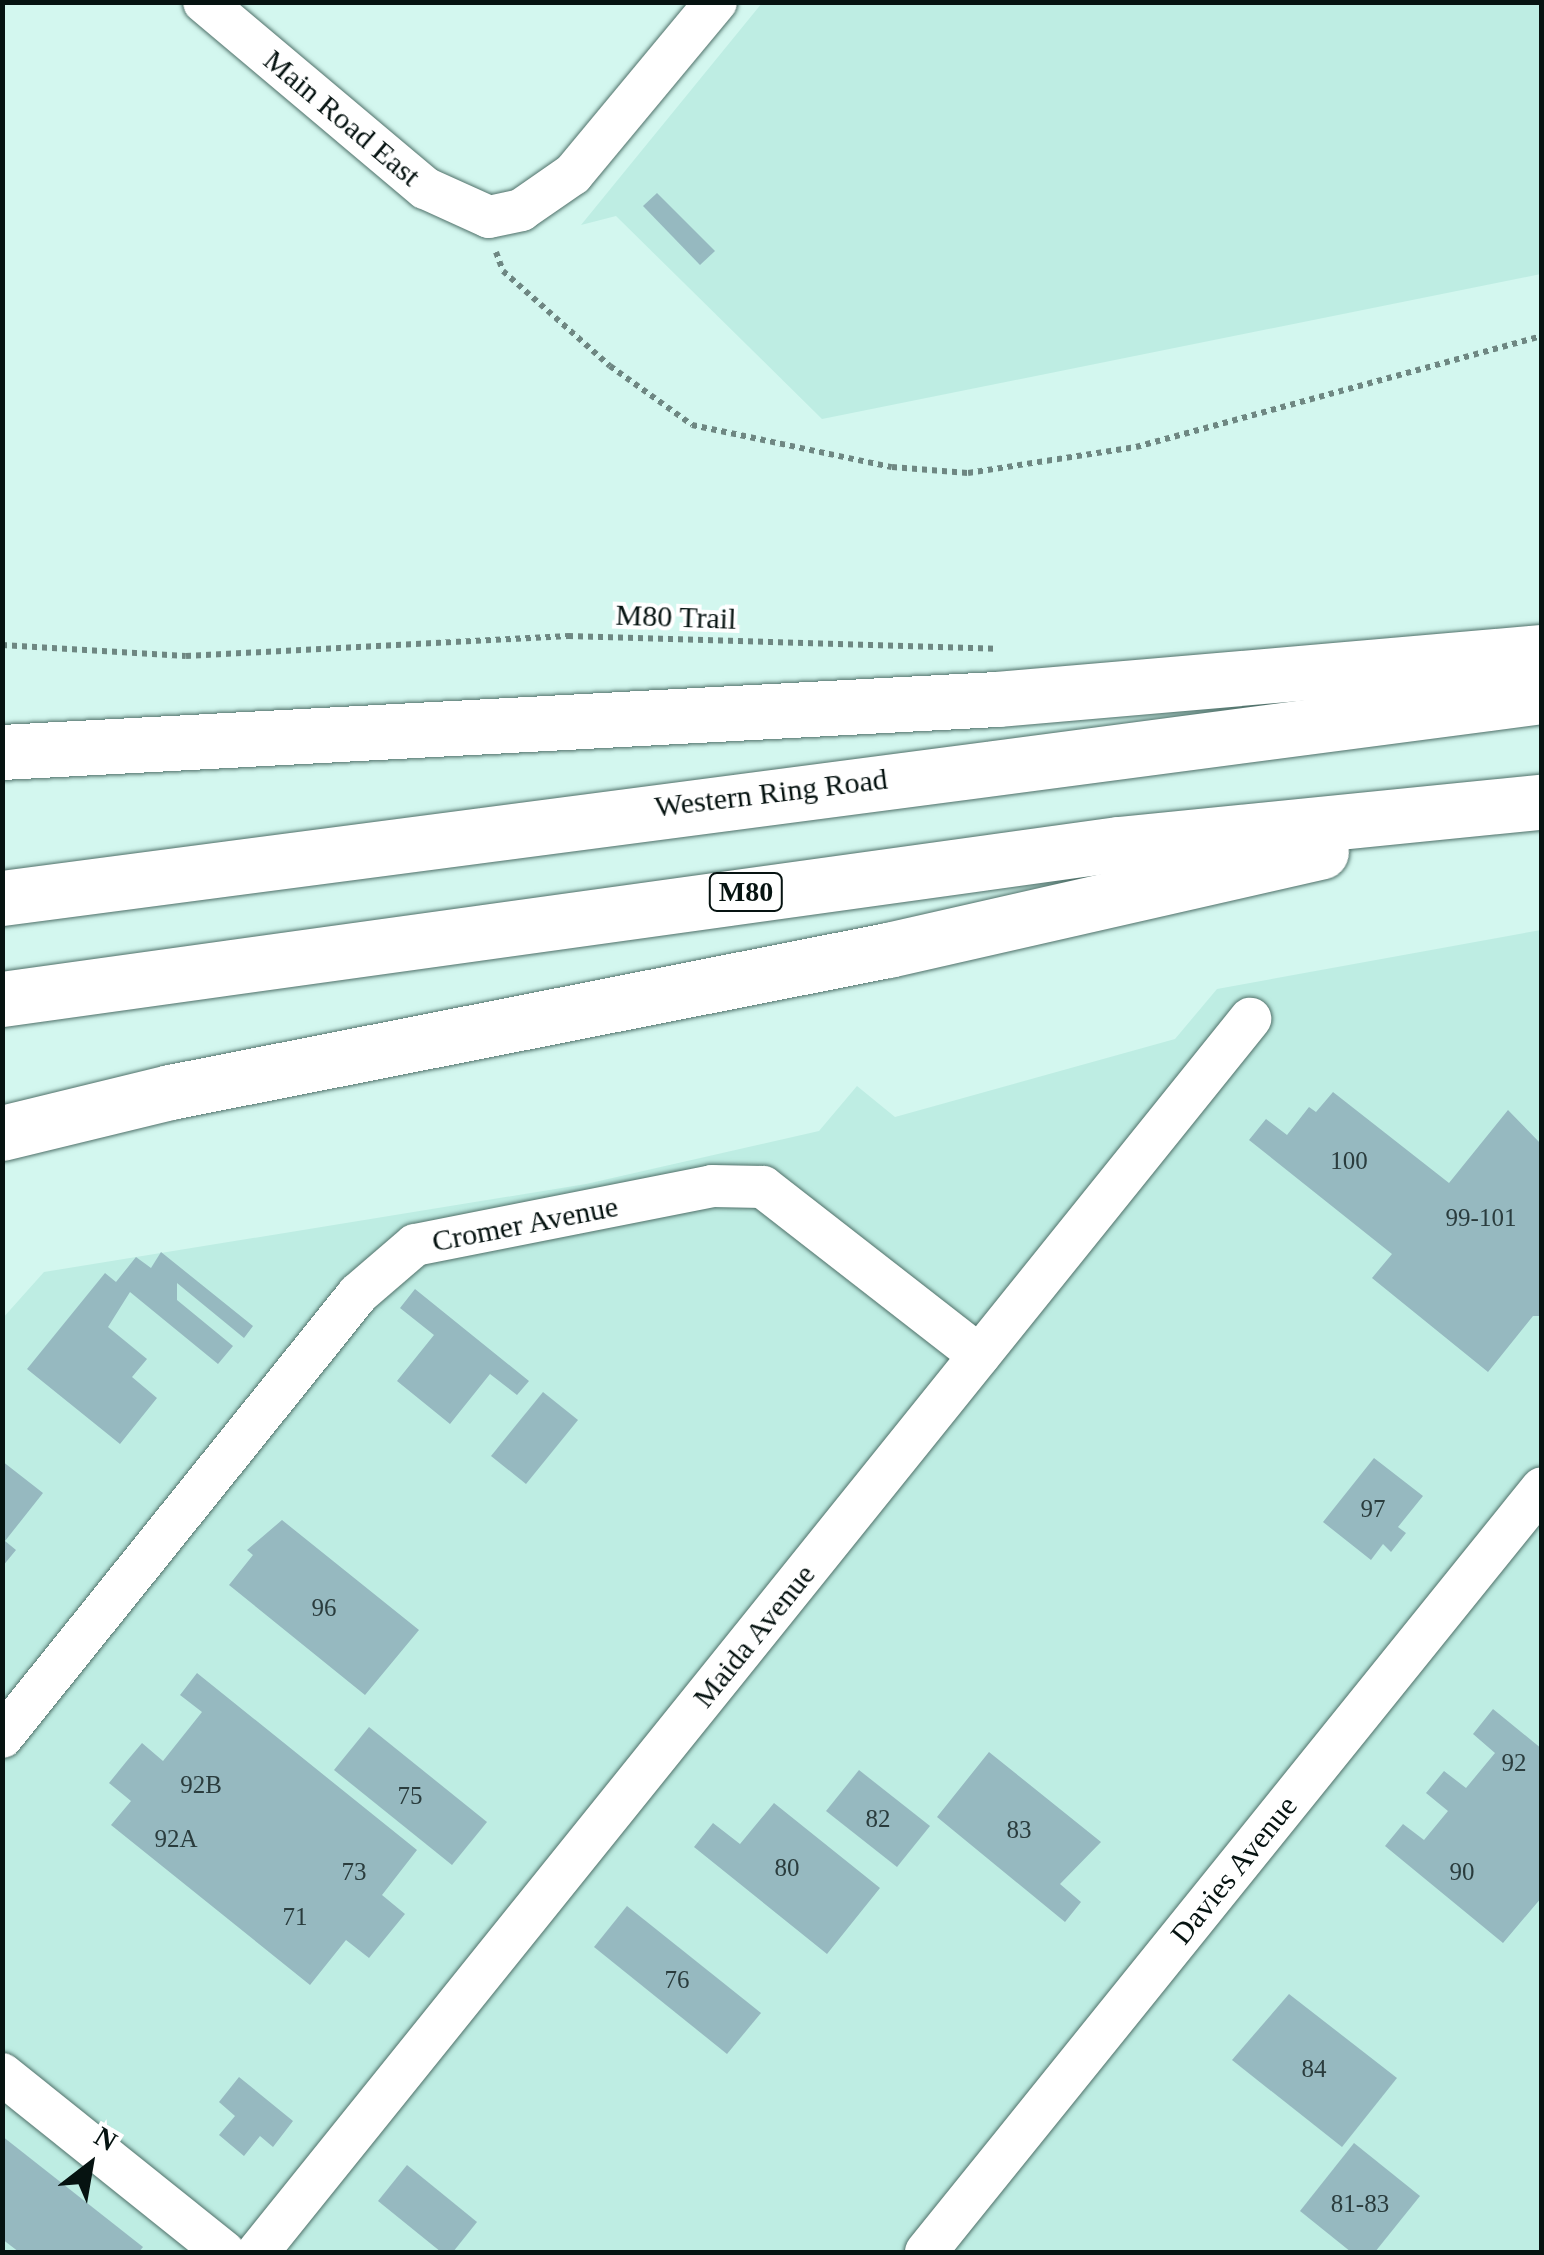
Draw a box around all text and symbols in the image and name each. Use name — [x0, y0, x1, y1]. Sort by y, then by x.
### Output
street label: Main Road East — [256, 42, 428, 194]
street label: M80 Trail — [615, 597, 737, 637]
street label: Western Ring Road — [653, 761, 889, 825]
road number: M80 — [708, 869, 784, 915]
house number: 100 — [1330, 1146, 1368, 1176]
street label: Cromer Avenue — [428, 1188, 622, 1260]
house number: 99-101 — [1446, 1203, 1516, 1233]
house number: 97 — [1360, 1494, 1386, 1524]
street label: Maida Avenue — [685, 1557, 823, 1715]
house number: 96 — [312, 1593, 336, 1623]
house number: 92 — [1502, 1748, 1526, 1778]
house number: 92B — [180, 1770, 222, 1800]
house number: 75 — [398, 1781, 422, 1811]
street label: Davies Avenue — [1163, 1788, 1305, 1952]
house number: 82 — [866, 1804, 890, 1834]
house number: 83 — [1006, 1815, 1032, 1845]
house number: 92A — [154, 1824, 198, 1854]
house number: 80 — [774, 1853, 800, 1883]
house number: 73 — [342, 1857, 366, 1887]
house number: 90 — [1450, 1857, 1474, 1887]
house number: 71 — [282, 1902, 308, 1932]
house number: 76 — [664, 1965, 690, 1995]
house number: 84 — [1302, 2054, 1326, 2084]
north arrow — [40, 2115, 140, 2215]
text: N — [89, 2120, 122, 2157]
house number: 81-83 — [1331, 2189, 1389, 2219]

